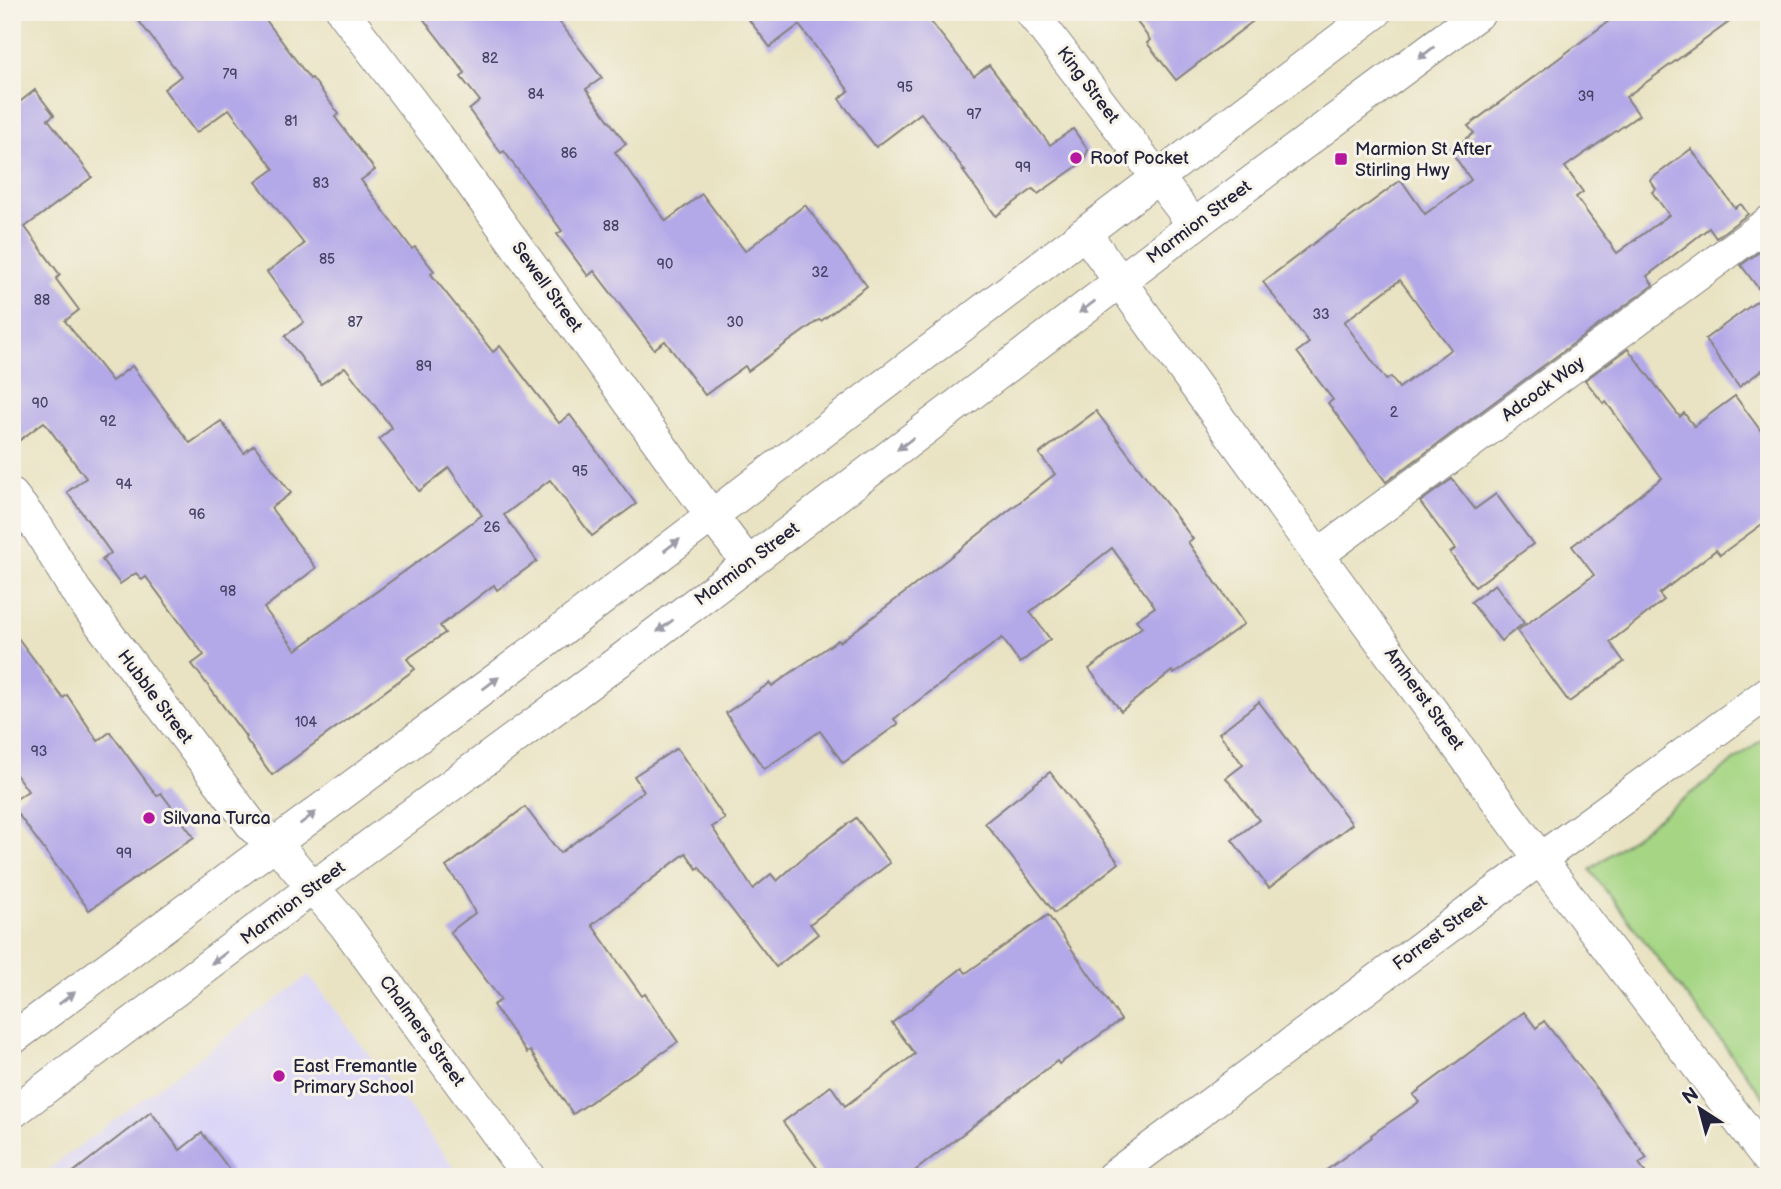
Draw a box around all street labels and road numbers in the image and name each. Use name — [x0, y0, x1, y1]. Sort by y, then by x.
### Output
street label: King Street — [1052, 43, 1124, 128]
street label: Marmion Street — [1143, 176, 1256, 268]
street label: Sewell Street — [507, 238, 587, 336]
street label: Adcock Way — [1498, 351, 1589, 426]
street label: Marmion Street — [691, 518, 804, 610]
street label: Amherst Street — [1380, 644, 1468, 755]
street label: Hubble Street — [113, 646, 197, 748]
street label: Marmion Street — [237, 857, 350, 949]
street label: Forrest Street — [1389, 891, 1491, 975]
street label: Chalmers Street — [375, 971, 470, 1091]

